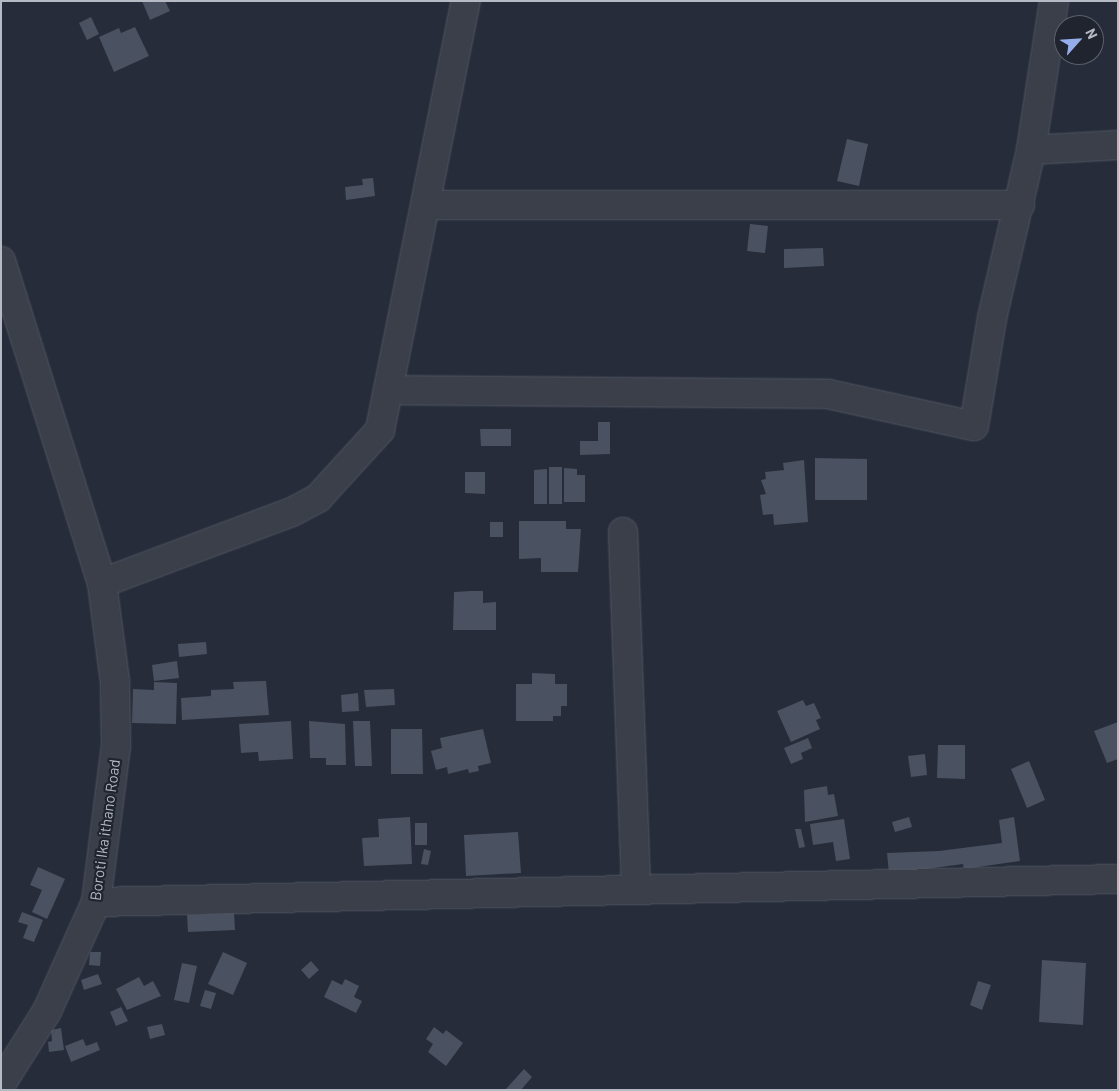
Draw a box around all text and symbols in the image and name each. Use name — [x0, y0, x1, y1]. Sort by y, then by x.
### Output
north arrow — [1054, 15, 1104, 65]
text: N — [1082, 26, 1102, 42]
street label: Boroti Ika ithano Road — [86, 758, 124, 902]

